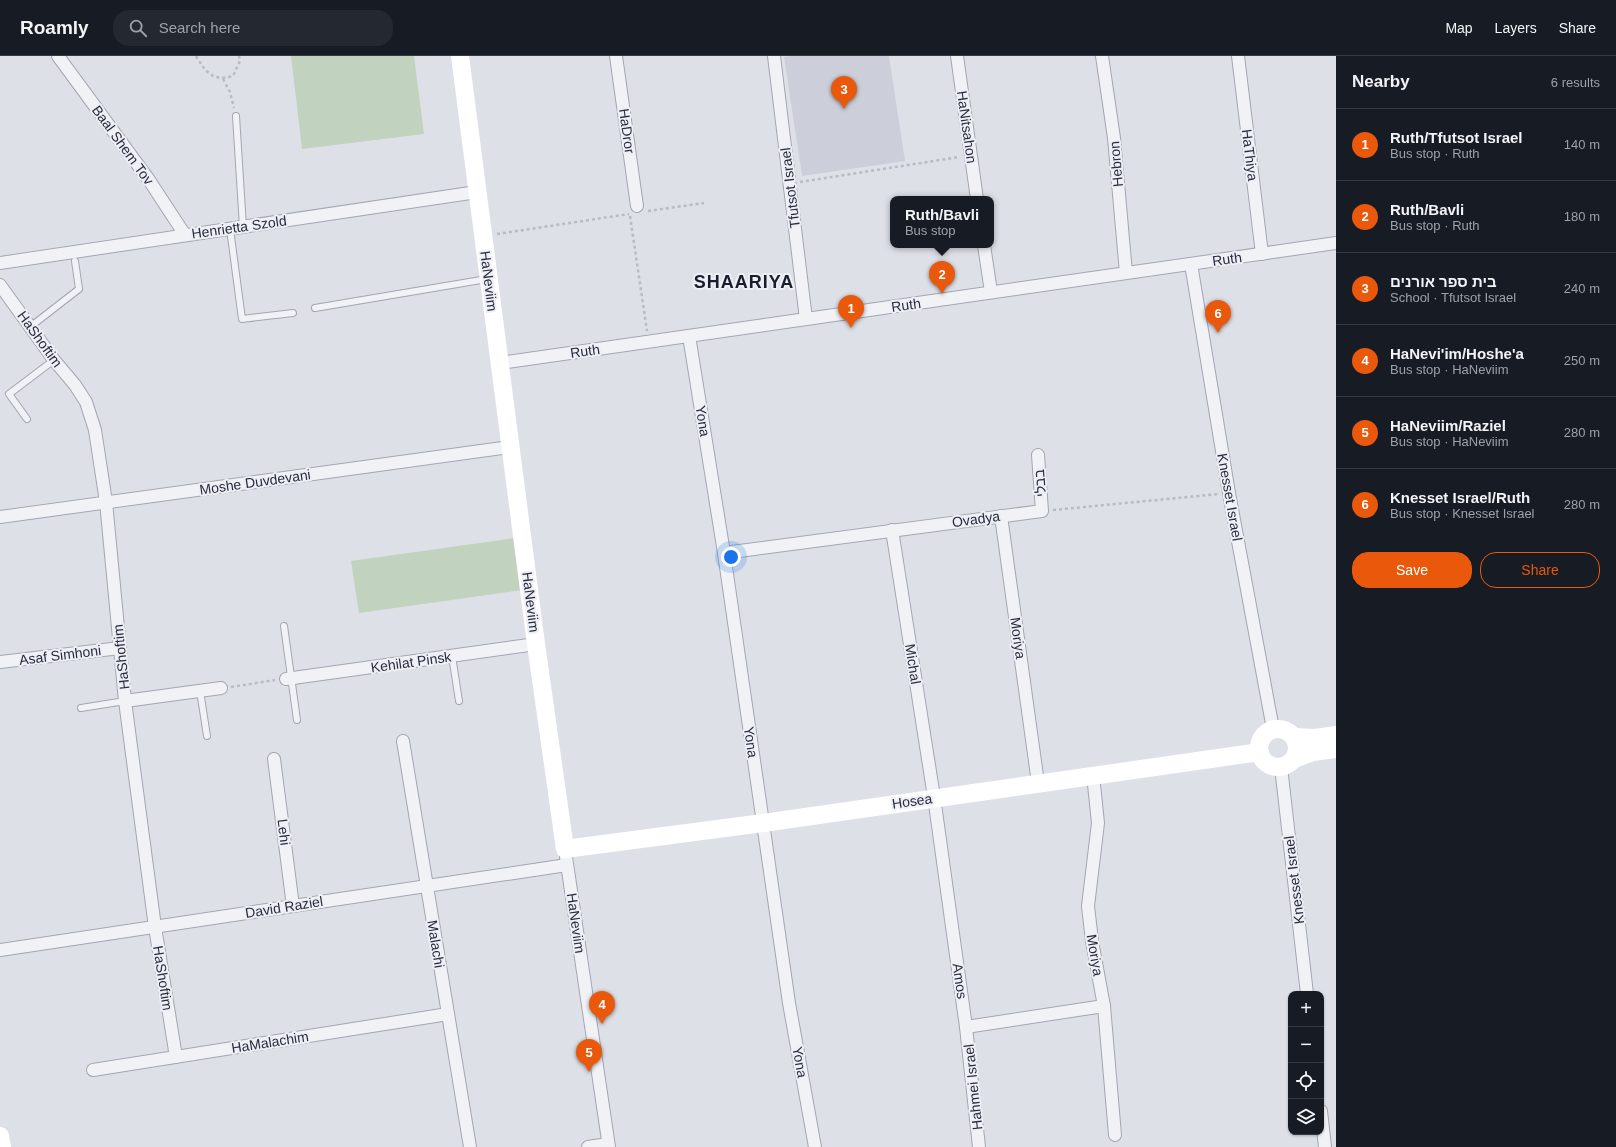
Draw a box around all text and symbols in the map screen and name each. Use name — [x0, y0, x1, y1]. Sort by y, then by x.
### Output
search box — [113, 10, 393, 46]
text: Roamly — [20, 17, 89, 38]
icon: search — [127, 17, 149, 39]
text: Search here — [159, 19, 240, 36]
text: Map — [1445, 20, 1473, 36]
text: Layers — [1495, 20, 1537, 36]
text: Share — [1559, 20, 1596, 36]
text: Nearby — [1352, 72, 1410, 91]
text: 6 results — [1551, 75, 1600, 90]
pin: 3 — [831, 76, 857, 109]
street label: HaNitsahon — [954, 90, 980, 164]
street label: Baal Shem Tov — [89, 102, 157, 188]
street label: HaDror — [616, 108, 638, 155]
street label: HaThiya — [1239, 128, 1261, 182]
text: Ruth/Tfutsot Israel — [1390, 129, 1523, 146]
text: 1 — [1361, 137, 1369, 152]
text: 140 m — [1564, 137, 1600, 152]
street label: Hebron — [1106, 140, 1126, 188]
text: Bus stop · Ruth — [1390, 146, 1480, 161]
street label: Tfutsot Israel — [777, 147, 803, 229]
popup — [890, 196, 994, 248]
text: Ruth/Bavli — [1390, 201, 1464, 218]
text: Ruth/Bavli — [905, 206, 979, 223]
text: 2 — [1361, 209, 1369, 224]
text: 180 m — [1564, 209, 1600, 224]
street label: Henrietta Szold — [190, 212, 288, 242]
text: Bus stop · Ruth — [1390, 218, 1480, 233]
text: Bus stop — [905, 223, 956, 238]
street label: Ruth — [1211, 249, 1243, 269]
street label: HaNeviim — [477, 250, 501, 312]
pin: 2 — [929, 261, 955, 294]
district label: SHAARIYA — [694, 272, 794, 292]
text: בית ספר אורנים — [1390, 273, 1497, 290]
text: 3 — [1361, 281, 1369, 296]
text: 240 m — [1564, 281, 1600, 296]
text: School · Tfutsot Israel — [1390, 290, 1516, 305]
pin: 1 — [838, 295, 864, 328]
street label: Ruth — [890, 295, 922, 315]
pin: 6 — [1205, 300, 1231, 333]
street label: HaShoftim — [14, 308, 66, 370]
street label: Ruth — [569, 341, 601, 361]
text: HaNevi'im/Hoshe'a — [1390, 345, 1524, 362]
text: 4 — [1361, 353, 1369, 368]
text: 250 m — [1564, 353, 1600, 368]
text: Bus stop · HaNeviim — [1390, 362, 1508, 377]
street label: Yona — [693, 404, 713, 438]
text: HaNeviim/Raziel — [1390, 417, 1506, 434]
text: 5 — [1361, 425, 1369, 440]
text: 280 m — [1564, 425, 1600, 440]
text: Bus stop · HaNeviim — [1390, 434, 1508, 449]
street label: Knesset Israel — [1214, 452, 1246, 542]
street label: Moshe Duvdevani — [198, 466, 312, 498]
street label: בבלי — [1031, 469, 1049, 497]
text: Knesset Israel/Ruth — [1390, 489, 1530, 506]
text: 6 — [1361, 497, 1369, 512]
text: 280 m — [1564, 497, 1600, 512]
text: Bus stop · Knesset Israel — [1390, 506, 1535, 521]
street label: Ovadya — [951, 508, 1001, 530]
your location — [721, 547, 741, 567]
button: Save — [1352, 552, 1472, 588]
button: Share — [1480, 552, 1600, 588]
street label: HaNeviim — [519, 571, 543, 633]
street label: Moriya — [1007, 616, 1029, 660]
street label: HaShoftim — [110, 624, 132, 690]
street label: Asaf Simhoni — [18, 642, 102, 668]
street label: Michal — [902, 643, 924, 685]
street label: Kehilat Pinsk — [370, 648, 453, 676]
street label: Yona — [741, 725, 761, 759]
street label: Hosea — [891, 790, 933, 812]
street label: Lehi — [274, 818, 294, 846]
street label: Knesset Israel — [1281, 835, 1307, 925]
street label: HaNeviim — [564, 892, 588, 954]
street label: David Raziel — [244, 893, 324, 921]
street label: Malachi — [424, 919, 448, 969]
street label: Moriya — [1083, 933, 1107, 977]
street label: HaShoftim — [150, 944, 176, 1012]
street label: Amos — [950, 962, 970, 1000]
pin: 4 — [589, 991, 615, 1024]
map controls — [1288, 991, 1324, 1135]
button: + — [1288, 991, 1324, 1027]
button: − — [1288, 1027, 1324, 1063]
street label: HaMalachim — [230, 1028, 310, 1056]
pin: 5 — [576, 1039, 602, 1072]
street label: Hahmei Israel — [961, 1043, 985, 1131]
street label: Yona — [789, 1045, 811, 1079]
button: locate — [1288, 1063, 1324, 1099]
button: layers — [1288, 1099, 1324, 1135]

